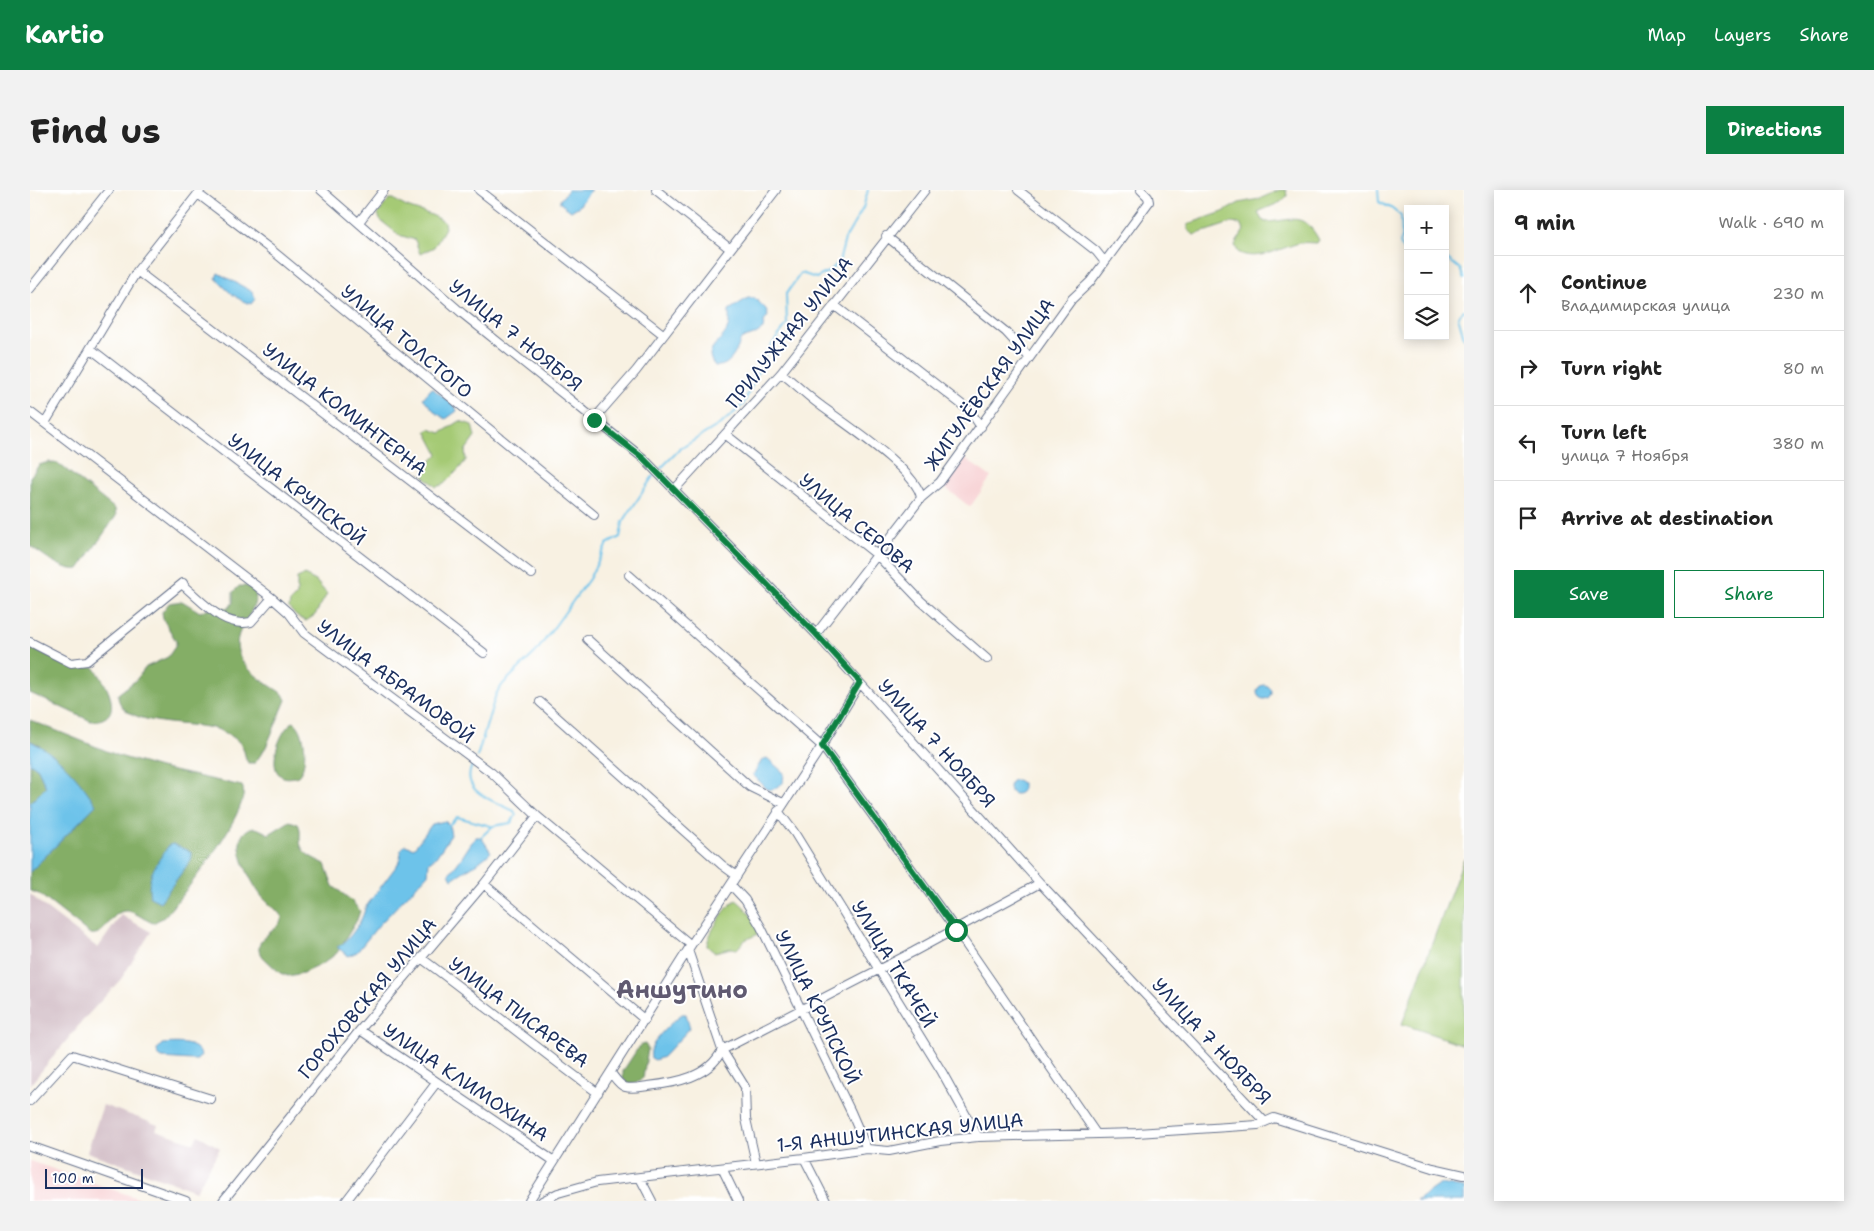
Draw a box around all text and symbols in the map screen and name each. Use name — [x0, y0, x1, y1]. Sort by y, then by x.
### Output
text: Kartio — [25, 19, 104, 51]
text: Map — [1648, 23, 1686, 47]
text: Layers — [1714, 23, 1771, 47]
text: Share — [1799, 23, 1849, 47]
button: Directions — [1706, 106, 1844, 154]
text: Find us — [30, 107, 161, 154]
map controls — [1404, 205, 1449, 340]
button: + — [1404, 205, 1449, 250]
text: 9 min — [1514, 209, 1575, 237]
text: Walk · 690 m — [1719, 212, 1824, 233]
button: − — [1404, 250, 1449, 295]
street label: ПРИЛУЖНАЯ УЛИЦА — [720, 251, 858, 413]
text: Continue — [1561, 270, 1647, 295]
street label: УЛИЦА 7 НОЯБРЯ — [444, 274, 588, 397]
street label: УЛИЦА ТОЛСТОГО — [336, 279, 478, 404]
icon: ahead — [1514, 279, 1542, 307]
text: 230 m — [1772, 283, 1824, 304]
street label: ЖИГУЛЁВСКАЯ УЛИЦА — [919, 293, 1060, 475]
button: layers — [1404, 295, 1449, 340]
text: Владимирская улица — [1561, 295, 1730, 316]
street label: УЛИЦА КОМИНТЕРНА — [257, 337, 432, 482]
icon: right — [1514, 354, 1542, 382]
text: Turn right — [1561, 356, 1662, 381]
text: 80 m — [1783, 358, 1824, 379]
route end — [583, 409, 606, 432]
text: Turn left — [1561, 420, 1647, 445]
street label: УЛИЦА КРУПСКОЙ — [223, 428, 371, 551]
icon: left — [1514, 429, 1542, 457]
text: 380 m — [1772, 433, 1824, 454]
text: улица 7 Ноября — [1561, 445, 1689, 466]
street label: УЛИЦА СЕРОВА — [794, 468, 920, 579]
icon: arrive — [1514, 504, 1542, 532]
text: Arrive at destination — [1561, 506, 1773, 531]
button: Save — [1514, 570, 1664, 618]
button: Share — [1674, 570, 1824, 618]
street label: УЛИЦА АБРАМОВОЙ — [312, 614, 480, 749]
street label: УЛИЦА 7 НОЯБРЯ — [872, 674, 1001, 813]
street label: УЛИЦА ТКАЧЕЙ — [846, 896, 941, 1033]
street label: ГОРОХОВСКАЯ УЛИЦА — [292, 912, 442, 1084]
route start — [945, 919, 968, 942]
street label: УЛИЦА КРУПСКОЙ — [769, 926, 866, 1088]
street label: УЛИЦА ПИСАРЕВА — [443, 951, 594, 1074]
street label: УЛИЦА 7 НОЯБРЯ — [1146, 973, 1277, 1110]
district label: Аншутино — [616, 974, 748, 1006]
street label: УЛИЦА КЛИМОХИНА — [378, 1018, 553, 1147]
street label: 1-Я АНШУТИНСКАЯ УЛИЦА — [775, 1107, 1025, 1158]
scale bar — [45, 1166, 142, 1189]
text: 100 m — [52, 1169, 94, 1187]

